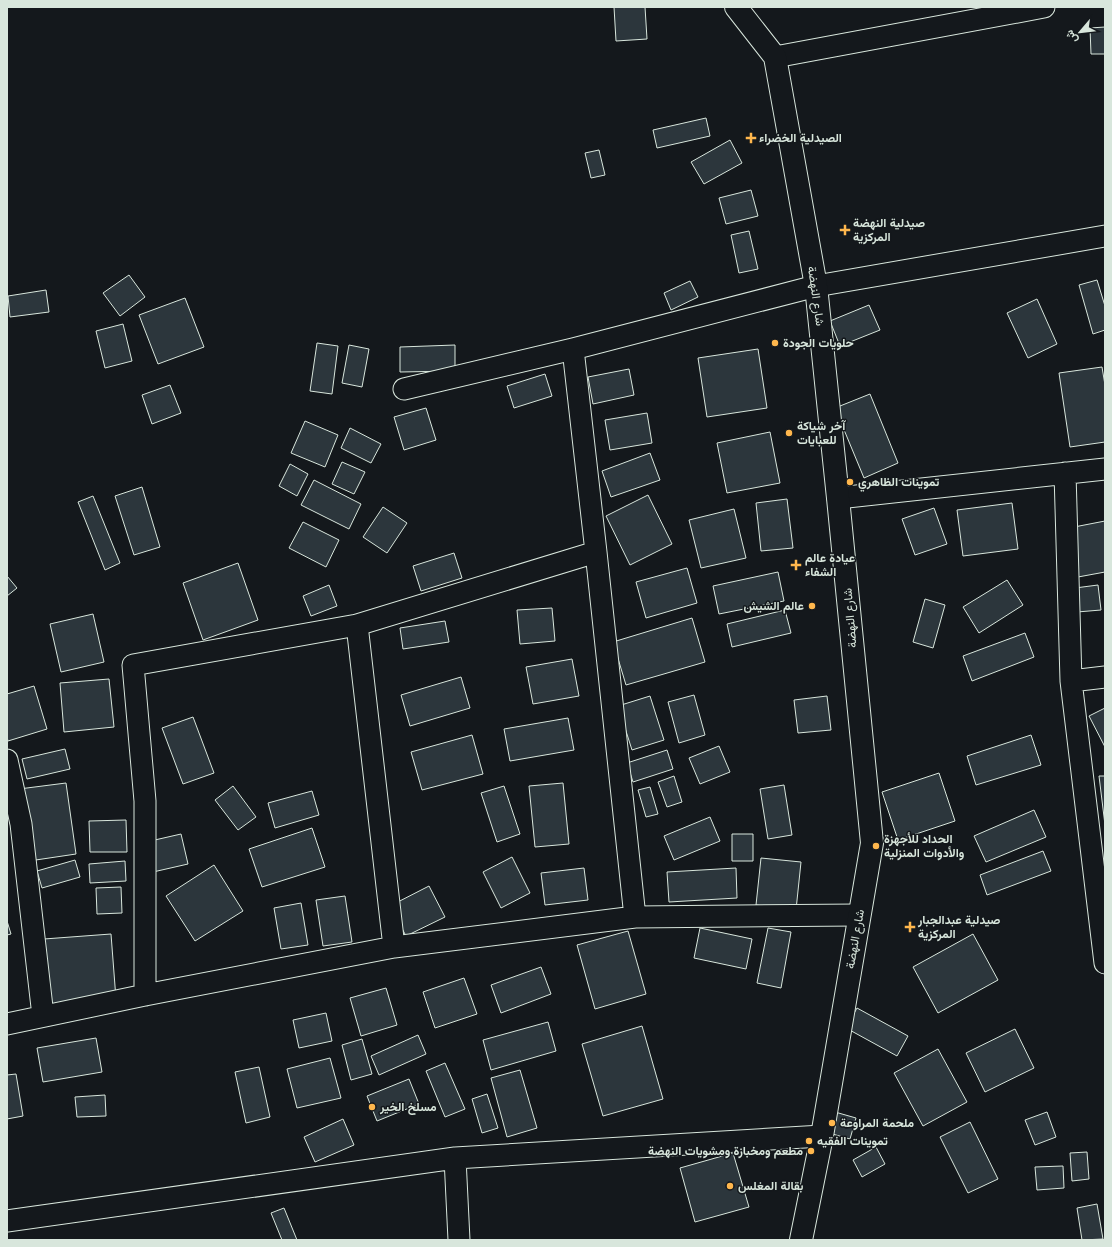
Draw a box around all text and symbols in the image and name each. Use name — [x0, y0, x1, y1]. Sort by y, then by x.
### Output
north arrow — [1060, 12, 1100, 52]
text: ش — [1062, 28, 1080, 46]
place label: الصيدلية الخضراء — [759, 130, 842, 146]
marker: الصيدلية الخضراء — [746, 133, 756, 143]
place label: صيدلية النهضة المركزية — [853, 215, 925, 245]
marker: صيدلية النهضة المركزية — [840, 225, 850, 235]
street label: شارع النهضة — [803, 265, 828, 327]
place label: حلويات الجودة — [783, 335, 854, 351]
marker: حلويات الجودة — [770, 338, 780, 348]
place label: آخر شياكة للعبايات — [797, 418, 846, 447]
marker: آخر شياكة للعبايات — [784, 428, 794, 438]
place label: تموينات الظاهري — [858, 474, 940, 492]
marker: تموينات الظاهري — [845, 477, 855, 487]
place label: عيادة عالم الشفاء — [805, 550, 855, 579]
marker: عيادة عالم الشفاء — [790, 559, 802, 571]
street label: شارع النهضة — [839, 587, 862, 649]
place label: عالم الشيش — [744, 598, 804, 614]
marker: عالم الشيش — [807, 601, 817, 611]
place label: الحداد للأجهزة والأدوات المنزلية — [884, 831, 965, 861]
marker: الحداد للأجهزة والأدوات المنزلية — [871, 841, 881, 851]
street label: شارع النهضة — [842, 908, 869, 970]
place label: صيدلية عبدالجبار المركزية — [917, 912, 1000, 942]
marker: صيدلية عبدالجبار المركزية — [905, 922, 915, 932]
place label: مسلخ الخير — [379, 1099, 437, 1115]
marker: مسلخ الخير — [367, 1102, 377, 1112]
place label: ملحمة المراوعة — [840, 1115, 915, 1131]
marker: ملحمة المراوعة — [827, 1118, 837, 1128]
place label: تموينات الفقيه — [817, 1133, 888, 1149]
marker: تموينات الفقيه — [804, 1136, 814, 1146]
place label: مطعم ومخبازة ومشويات النهضة — [648, 1143, 803, 1159]
marker: مطعم ومخبازة ومشويات النهضة — [806, 1146, 816, 1156]
place label: بقالة المغلس — [738, 1178, 804, 1193]
marker: بقالة المغلس — [725, 1181, 735, 1191]

